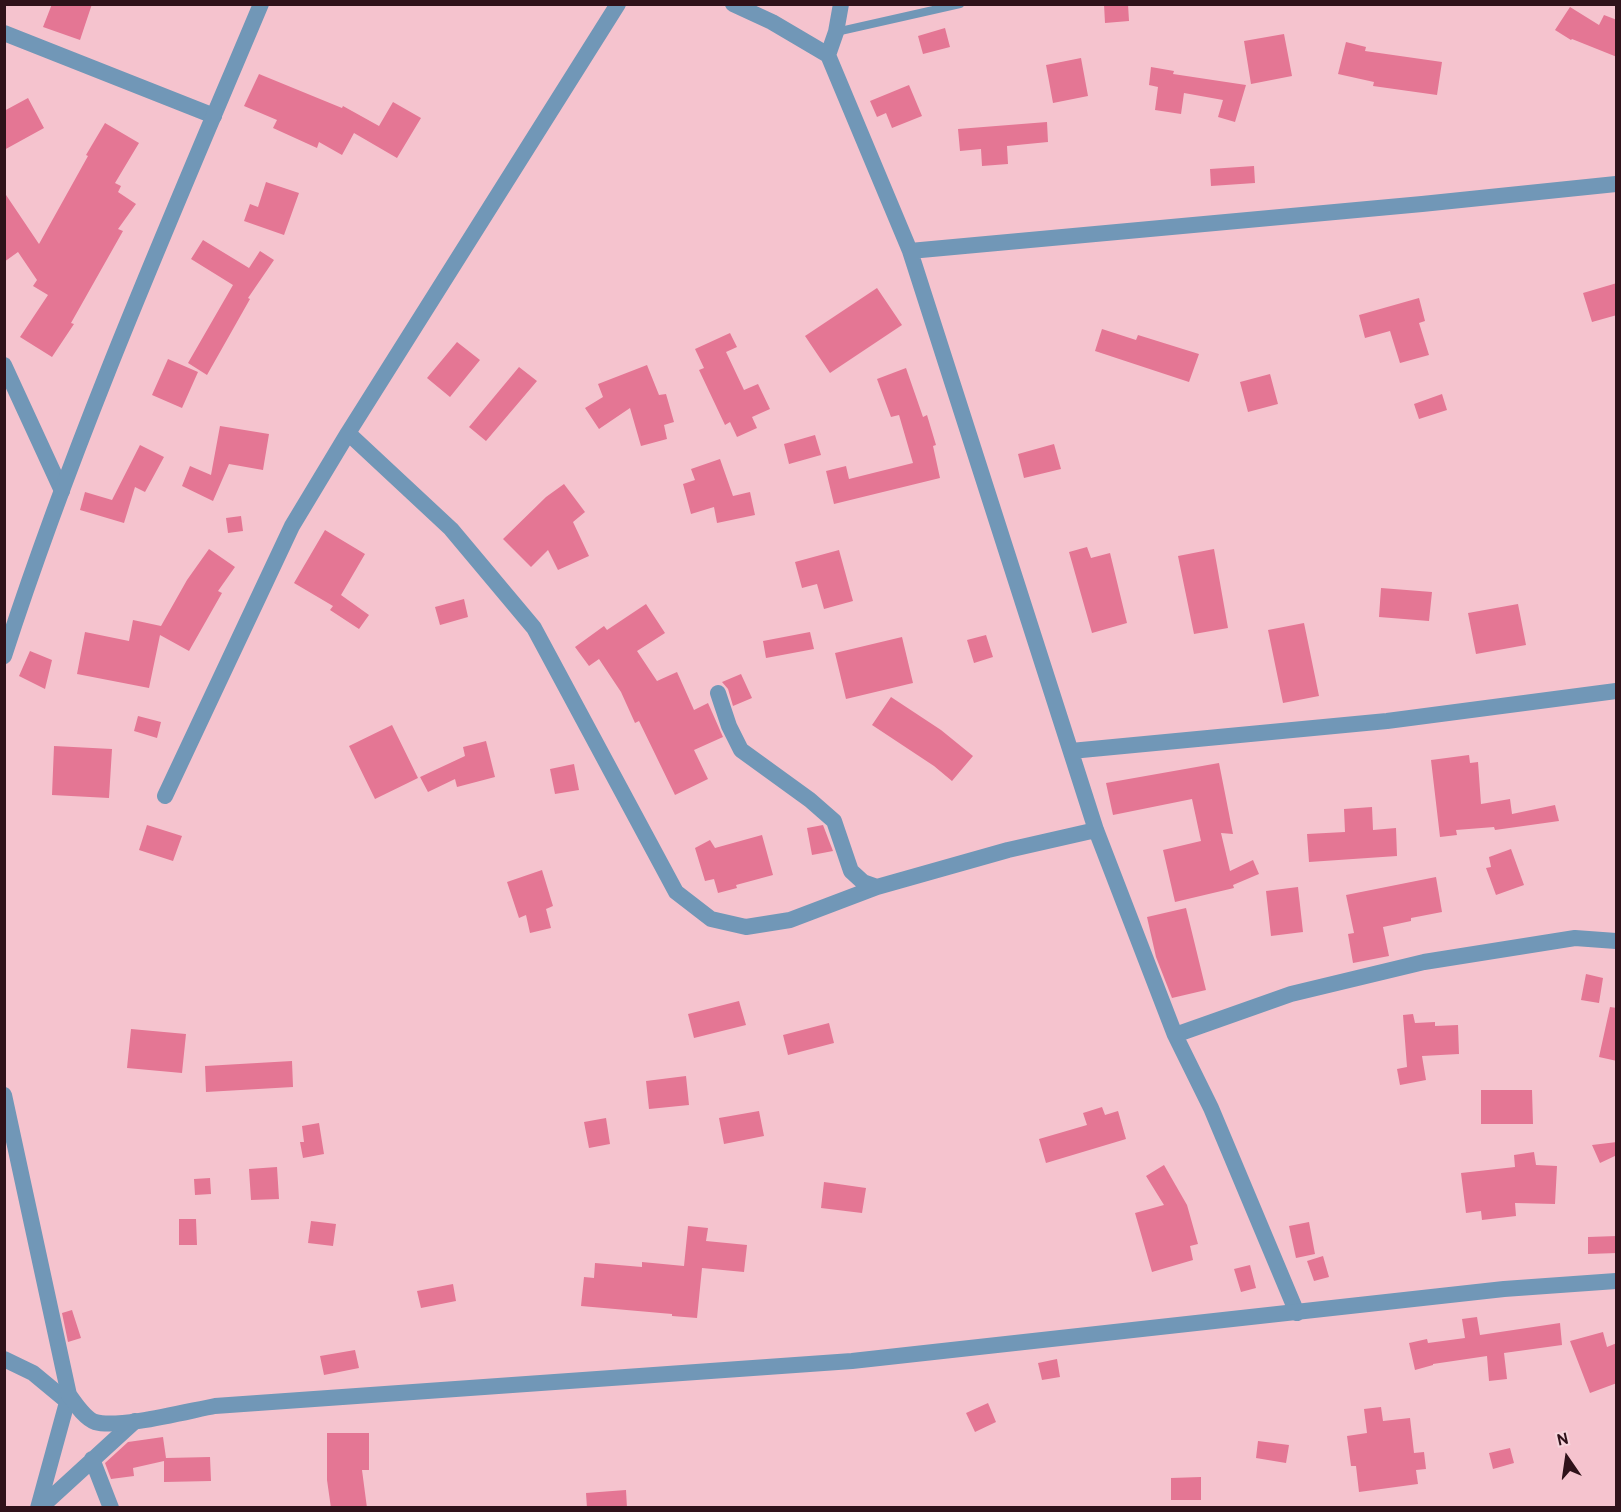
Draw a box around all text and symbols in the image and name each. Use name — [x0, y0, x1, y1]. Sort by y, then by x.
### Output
north arrow — [1537, 1428, 1597, 1488]
text: N — [1555, 1429, 1571, 1451]

